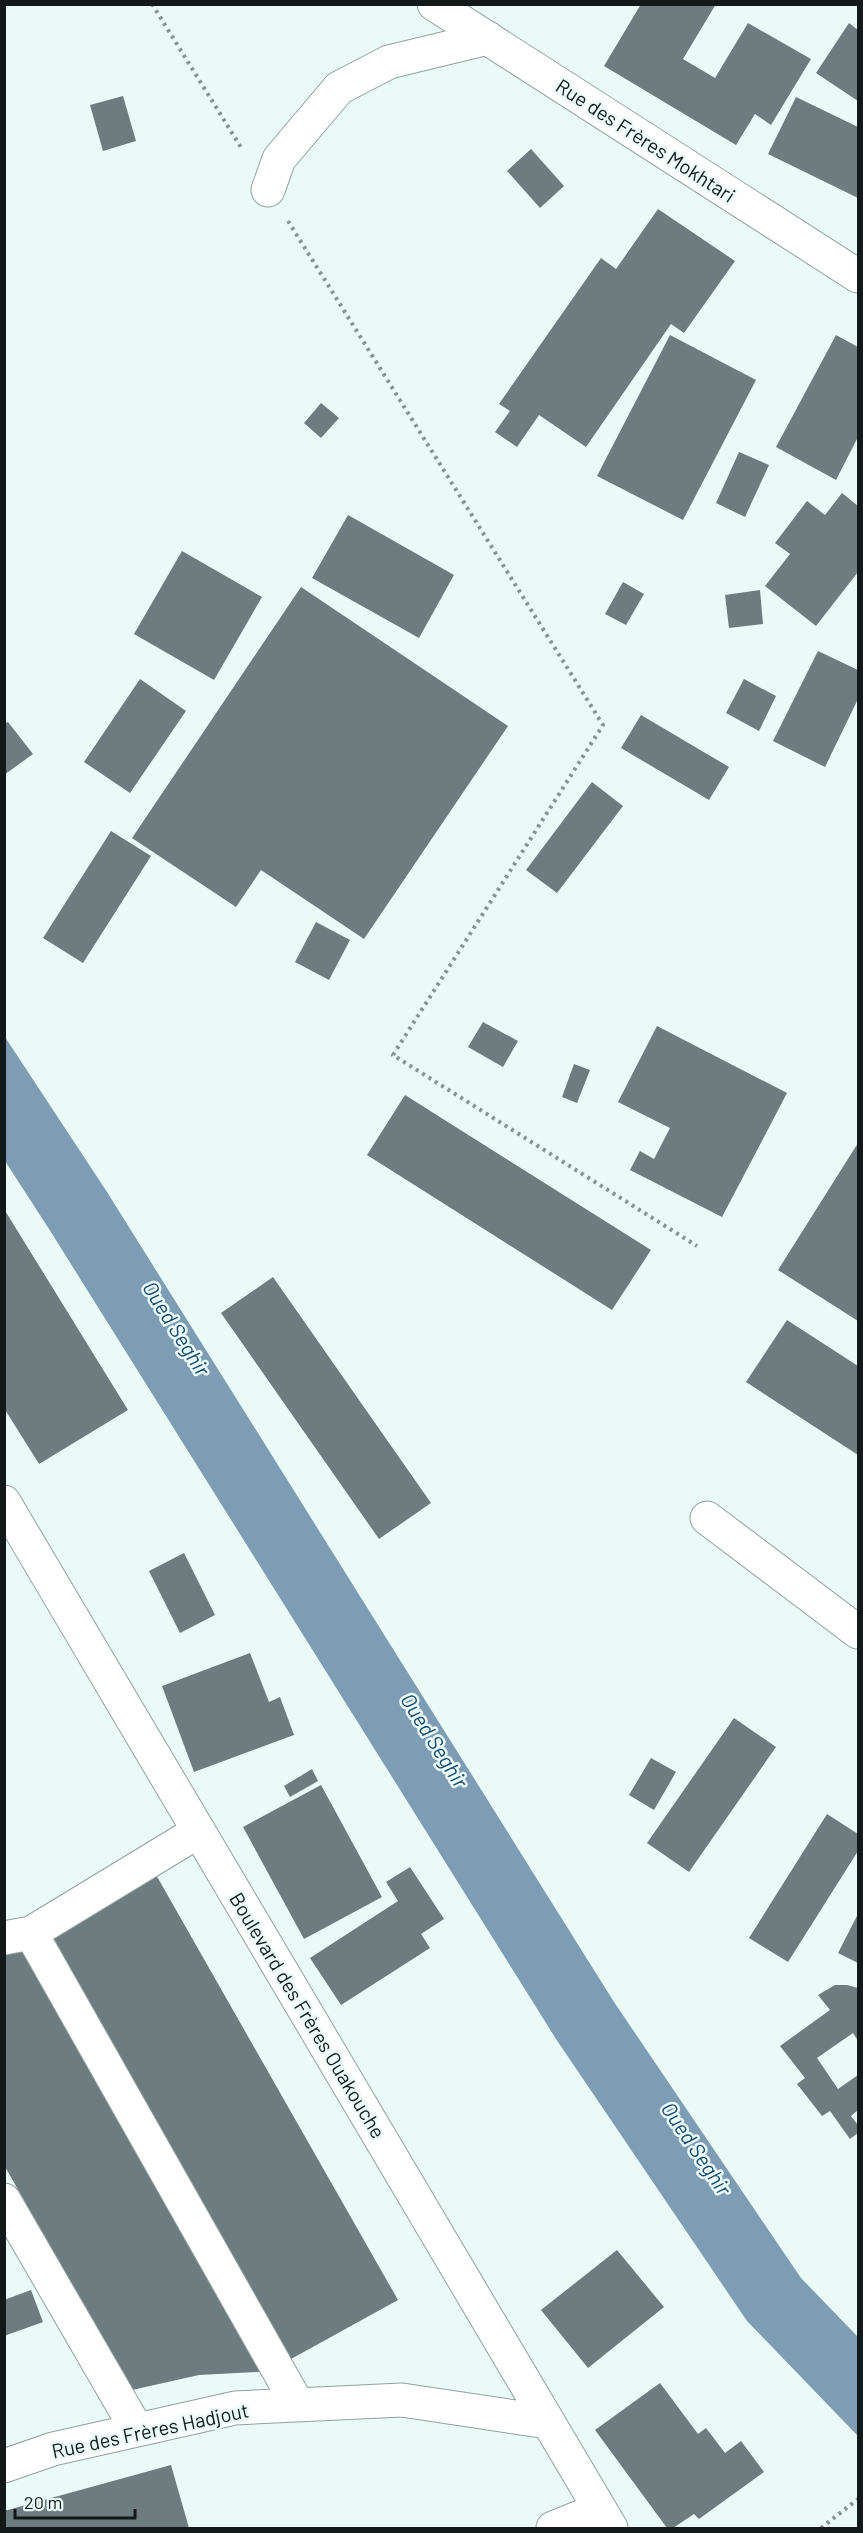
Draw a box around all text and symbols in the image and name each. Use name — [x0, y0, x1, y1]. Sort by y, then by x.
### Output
street label: Rue des Frères Mokhtari — [552, 73, 740, 207]
water label: Oued Seghir — [138, 1276, 216, 1380]
water label: Oued Seghir — [396, 1688, 474, 1792]
street label: Boulevard des Frères Ouakouche — [225, 1888, 391, 2142]
water label: Oued Seghir — [657, 2097, 738, 2200]
street label: Rue des Frères Hadjout — [49, 2397, 251, 2463]
scale bar — [15, 2482, 135, 2520]
text: 20 m — [24, 2491, 62, 2513]

